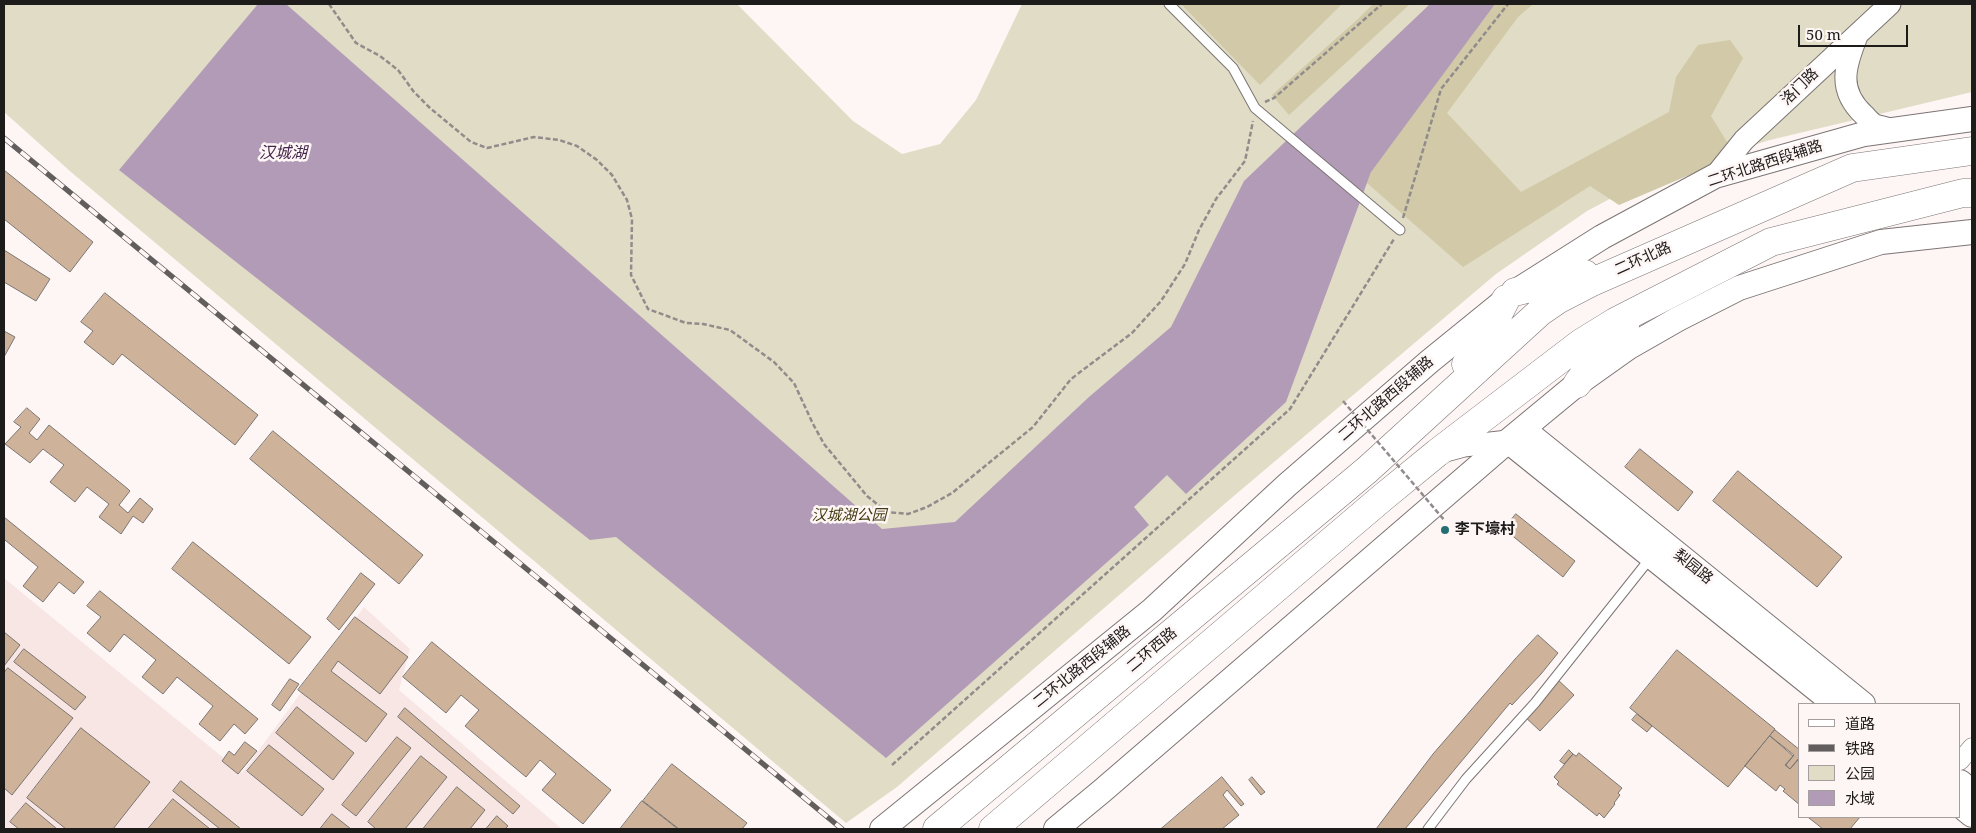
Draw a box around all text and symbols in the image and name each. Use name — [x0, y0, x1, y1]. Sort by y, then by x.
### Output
scale bar — [1801, 15, 1911, 47]
text: 50 m — [1806, 24, 1841, 44]
street label: 洛门路 — [1778, 65, 1822, 109]
street label: 二环北路西段辅路 — [1705, 137, 1825, 191]
water label: 汉城湖 — [259, 143, 307, 163]
street label: 二环北路 — [1612, 239, 1674, 279]
street label: 二环北路西段辅路 — [1335, 353, 1437, 445]
park label: 汉城湖公园 — [812, 507, 886, 525]
place label: 李下壕村 — [1455, 521, 1515, 539]
marker: 李下壕村 — [1439, 524, 1451, 536]
street label: 梨园路 — [1670, 546, 1716, 588]
street label: 二环北路西段辅路 — [1030, 622, 1134, 712]
street label: 二环西路 — [1123, 624, 1181, 676]
legend — [1798, 703, 1961, 818]
text: 道路 — [1845, 713, 1875, 733]
text: 铁路 — [1845, 738, 1875, 758]
text: 公园 — [1845, 763, 1875, 783]
text: 水域 — [1845, 788, 1875, 808]

